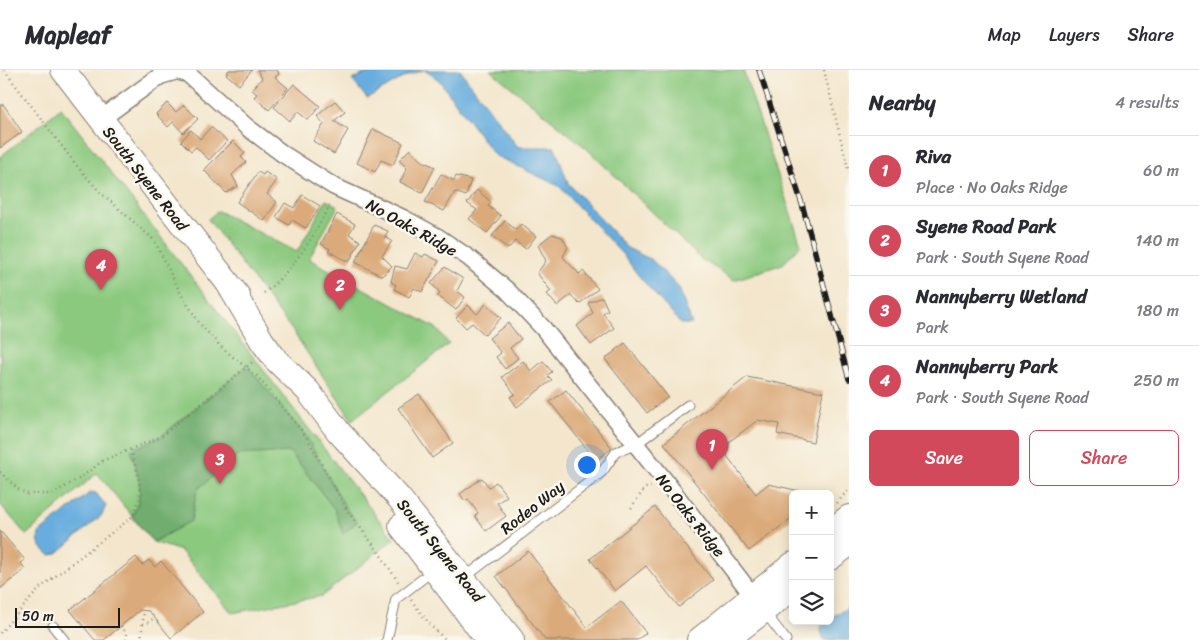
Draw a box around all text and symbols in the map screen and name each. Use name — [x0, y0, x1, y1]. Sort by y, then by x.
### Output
text: Mapleaf — [25, 14, 111, 56]
text: Map — [988, 19, 1021, 51]
text: Layers — [1049, 19, 1100, 51]
text: Share — [1128, 19, 1174, 51]
text: Nearby — [869, 84, 935, 122]
text: 4 results — [1115, 88, 1179, 117]
street label: South Syene Road — [95, 119, 197, 239]
text: Riva — [916, 140, 951, 173]
text: 1 — [882, 156, 888, 185]
text: 60 m — [1143, 156, 1179, 185]
text: Place · No Oaks Ridge — [916, 173, 1068, 202]
street label: No Oaks Ridge — [361, 190, 463, 265]
text: Syene Road Park — [916, 210, 1056, 243]
text: 2 — [880, 226, 890, 255]
text: 140 m — [1136, 226, 1179, 255]
text: Park · South Syene Road — [916, 243, 1089, 272]
pin: 4 — [85, 249, 117, 290]
pin: 2 — [324, 269, 356, 310]
text: Nannyberry Wetland — [916, 280, 1087, 313]
text: 3 — [881, 296, 889, 325]
text: 180 m — [1136, 296, 1179, 325]
text: Park — [916, 313, 949, 342]
text: Nannyberry Park — [916, 350, 1058, 383]
text: 4 — [880, 366, 890, 395]
text: 250 m — [1133, 366, 1179, 395]
text: Park · South Syene Road — [916, 383, 1089, 412]
pin: 1 — [696, 429, 728, 470]
button: Save — [869, 430, 1019, 486]
button: Share — [1029, 430, 1179, 486]
pin: 3 — [204, 443, 236, 484]
your location — [574, 452, 600, 478]
street label: No Oaks Ridge — [648, 467, 733, 564]
street label: Rodeo Way — [494, 472, 572, 542]
map controls — [789, 490, 834, 625]
button: + — [789, 490, 834, 535]
street label: South Syene Road — [389, 492, 493, 610]
button: − — [789, 535, 834, 580]
button: layers — [789, 580, 834, 625]
text: 50 m — [22, 604, 54, 629]
scale bar — [15, 605, 120, 628]

